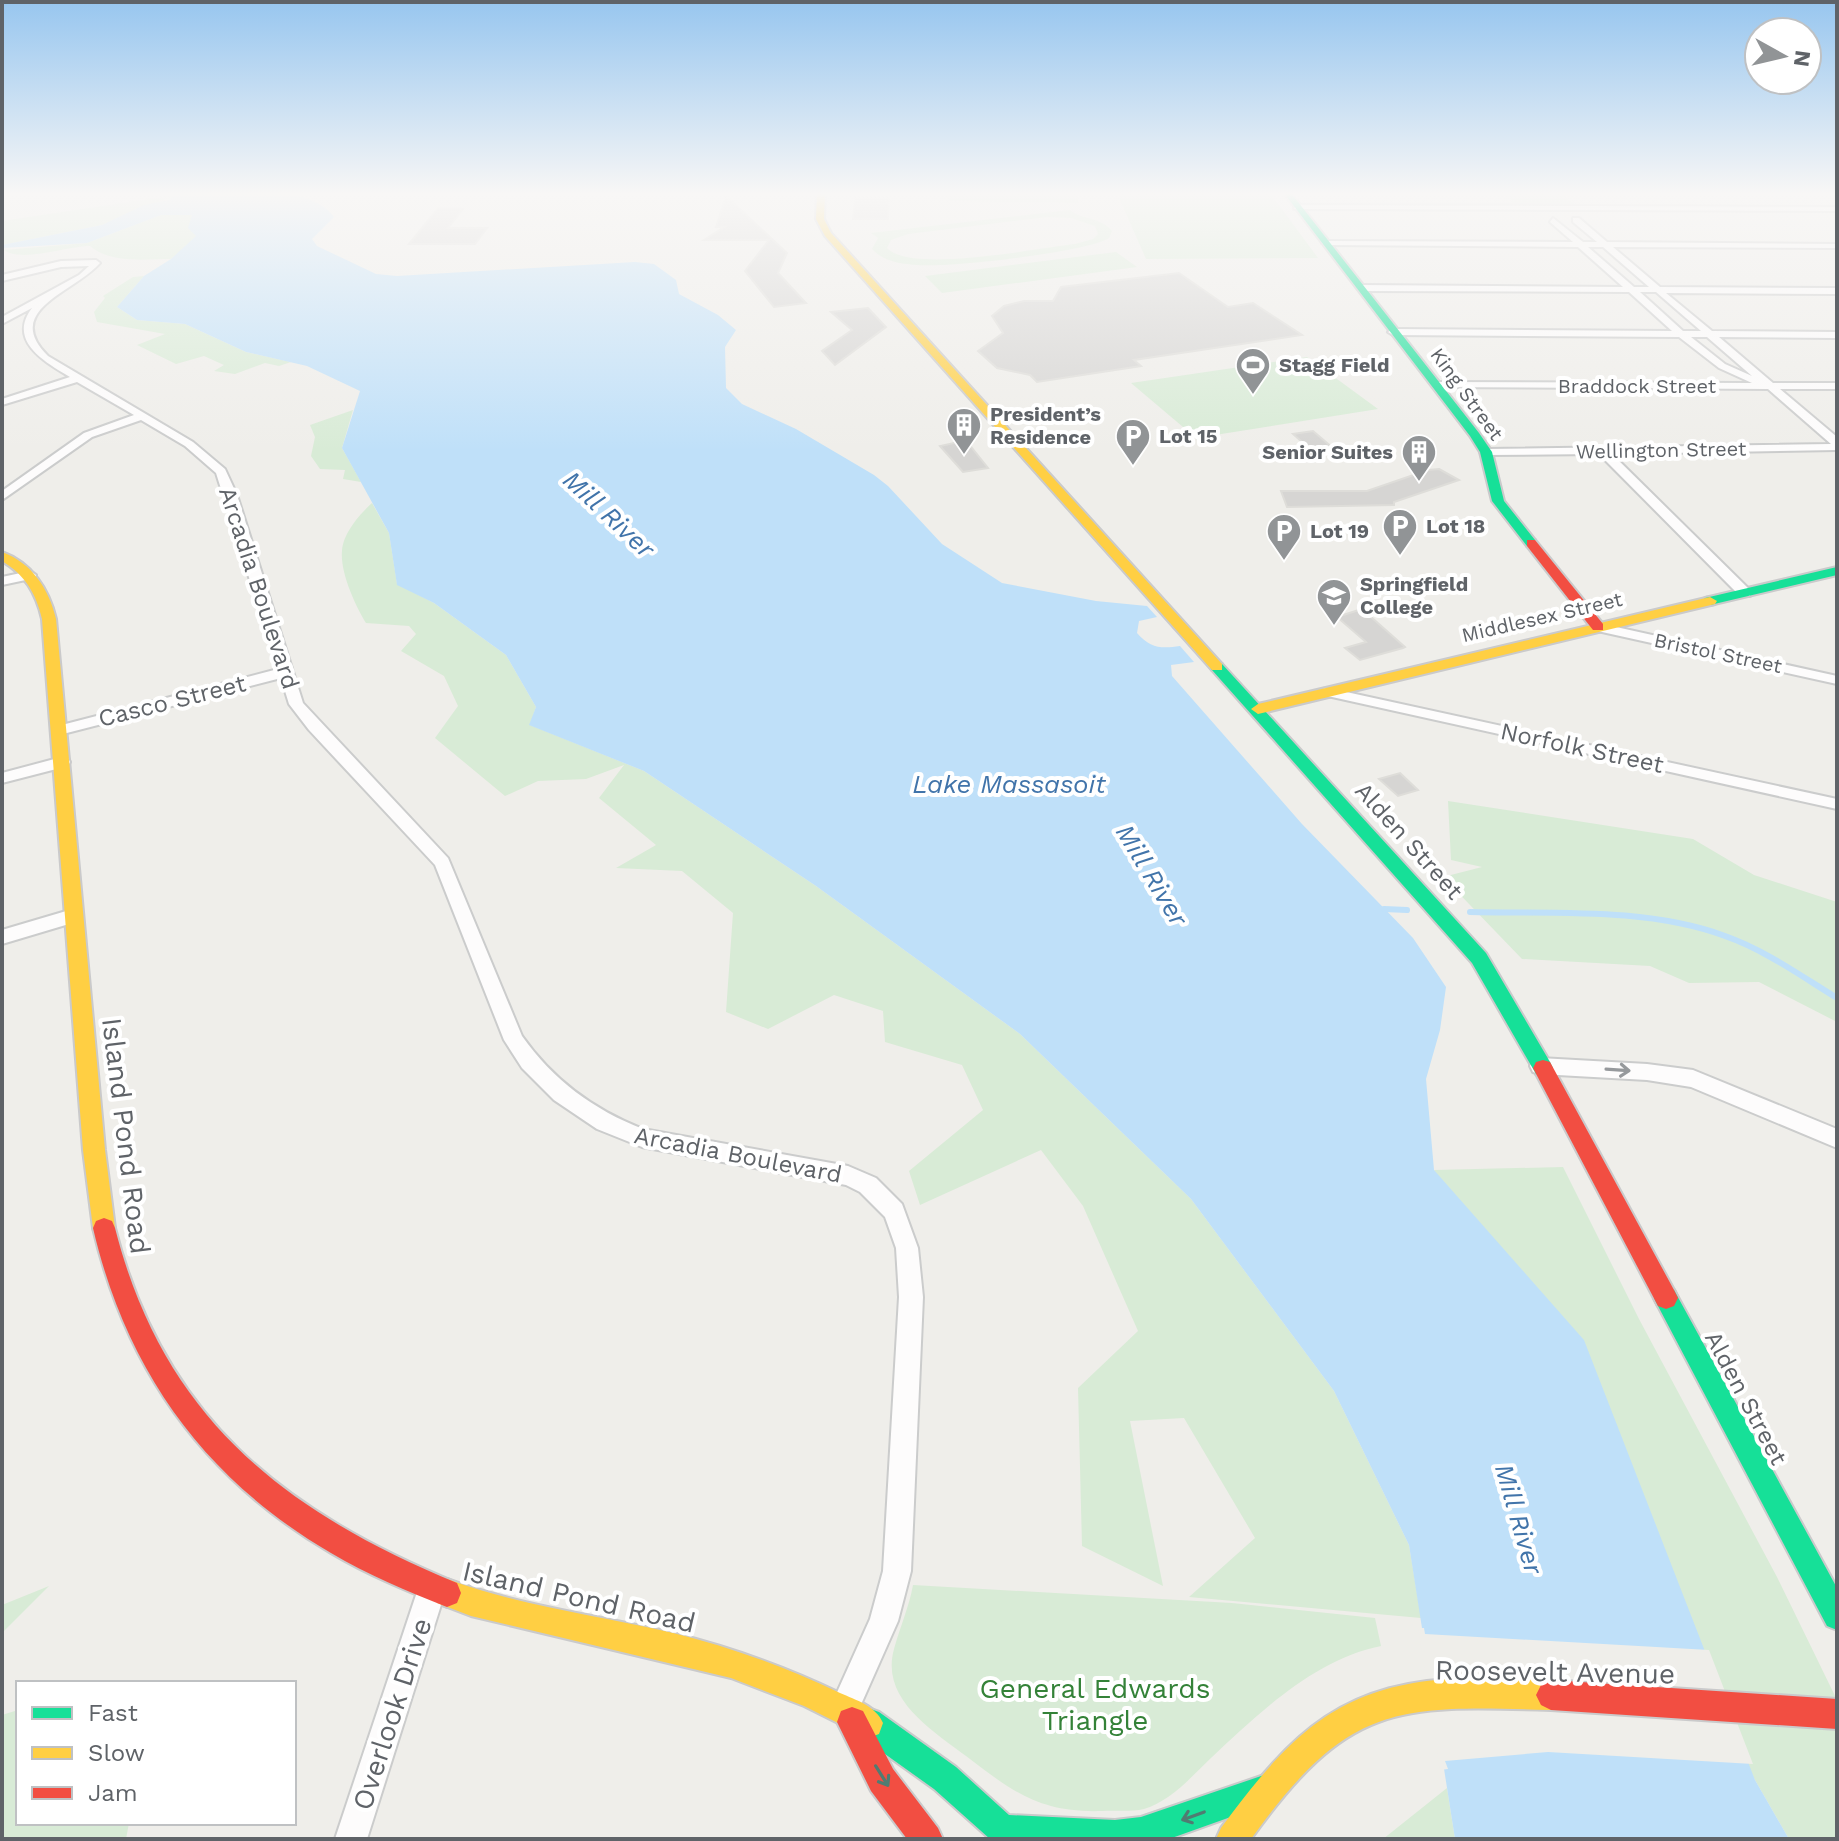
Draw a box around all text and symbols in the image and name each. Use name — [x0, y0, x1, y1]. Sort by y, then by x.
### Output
north arrow — [1743, 16, 1823, 96]
text: N — [1789, 49, 1816, 69]
street label: King Street — [1425, 343, 1509, 445]
sports icon: Stagg Field — [1234, 346, 1272, 396]
place label: Stagg Field — [1279, 353, 1389, 377]
street label: Braddock Street — [1558, 374, 1717, 398]
place label: President’s Residence — [990, 402, 1101, 449]
building icon: President’s Residence — [945, 406, 983, 456]
parking icon: Lot 15 — [1114, 417, 1152, 467]
place label: Lot 15 — [1159, 424, 1217, 448]
building icon: Senior Suites — [1400, 433, 1438, 483]
street label: Wellington Street — [1576, 437, 1747, 463]
place label: Senior Suites — [1262, 440, 1393, 464]
water label: Mill River — [557, 464, 661, 564]
street label: Arcadia Boulevard — [213, 483, 305, 693]
parking icon: Lot 18 — [1381, 507, 1419, 557]
parking icon: Lot 19 — [1265, 512, 1303, 562]
place label: Lot 18 — [1426, 514, 1485, 538]
place label: Lot 19 — [1310, 519, 1369, 543]
place label: Springfield College — [1360, 572, 1468, 619]
school or university icon: Springfield College — [1315, 577, 1353, 627]
street label: Middlesex Street — [1459, 587, 1625, 647]
street label: Bristol Street — [1652, 628, 1785, 678]
street label: Casco Street — [95, 669, 249, 733]
street label: Norfolk Street — [1498, 717, 1666, 779]
water label: Lake Massasoit — [912, 769, 1106, 799]
street label: Alden Street — [1349, 777, 1469, 905]
water label: Mill River — [1110, 819, 1195, 932]
street label: Island Pond Road — [95, 1016, 157, 1256]
one-way arrow — [1604, 1063, 1631, 1078]
street label: Arcadia Boulevard — [632, 1121, 844, 1189]
street label: Alden Street — [1699, 1326, 1793, 1470]
water label: Mill River — [1489, 1460, 1549, 1579]
street label: Island Pond Road — [459, 1554, 699, 1640]
street label: Overlook Drive — [345, 1614, 439, 1814]
street label: Roosevelt Avenue — [1435, 1653, 1675, 1691]
park label: General Edwards Triangle — [979, 1672, 1211, 1737]
legend — [16, 1681, 296, 1825]
text: Fast — [88, 1699, 138, 1727]
text: Slow — [88, 1739, 145, 1767]
one-way arrow — [873, 1765, 890, 1787]
text: Jam — [88, 1779, 138, 1807]
one-way arrow — [1181, 1810, 1206, 1824]

